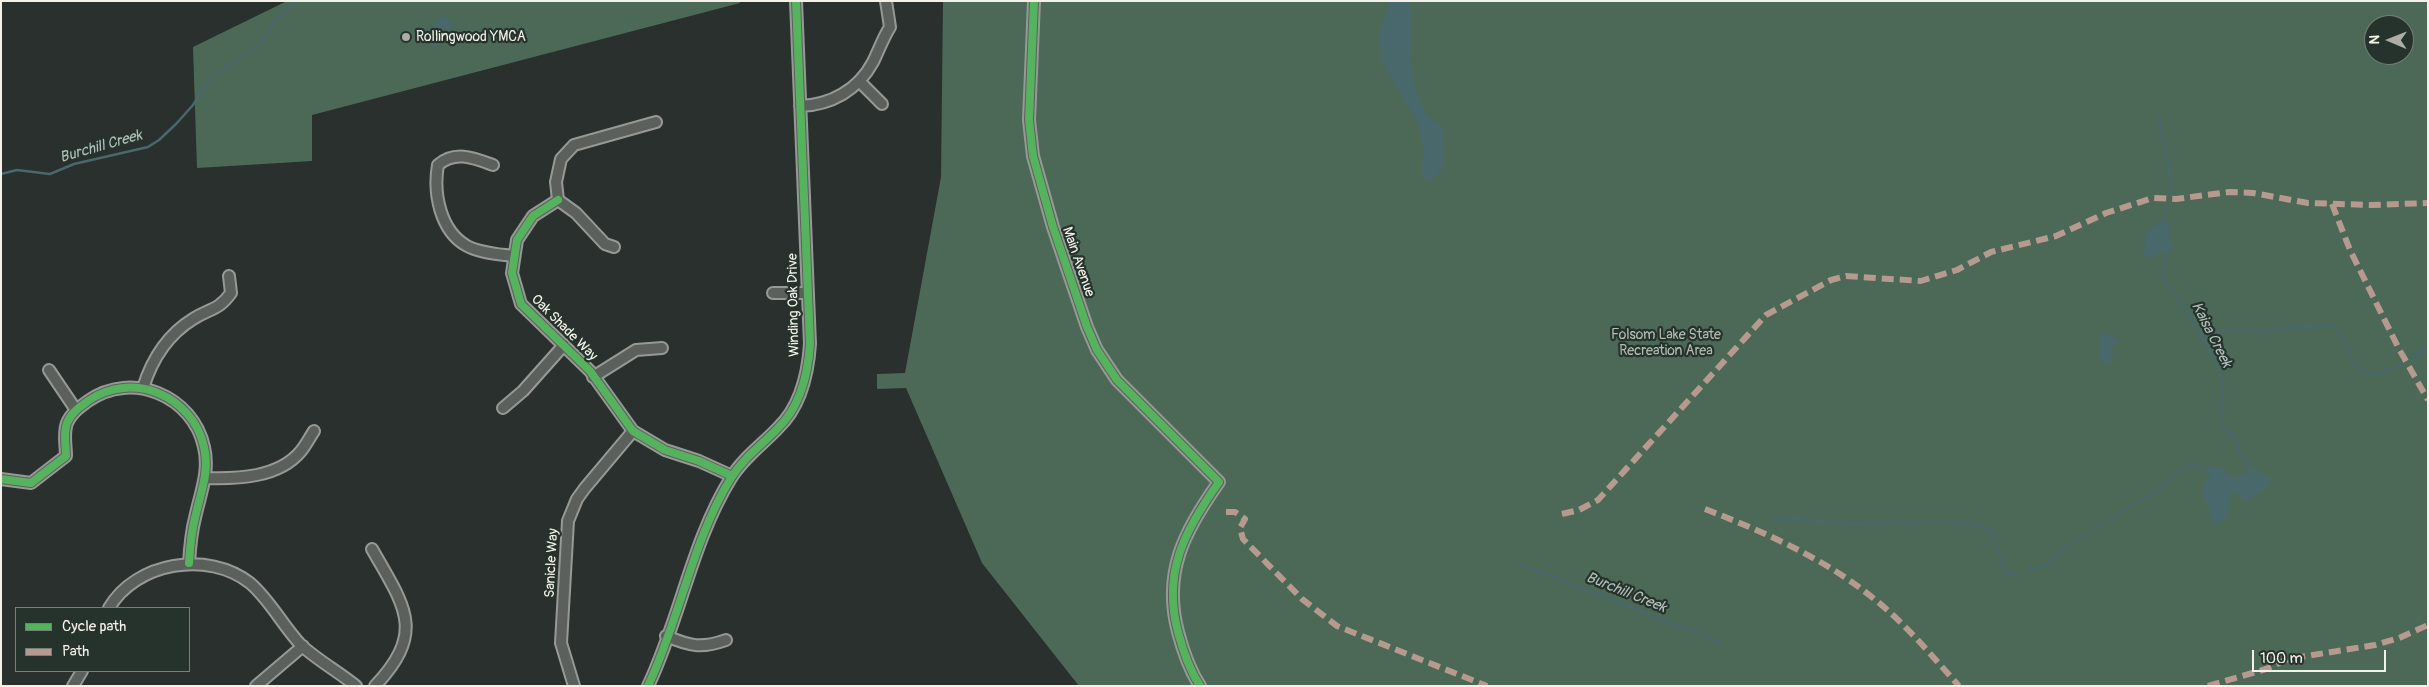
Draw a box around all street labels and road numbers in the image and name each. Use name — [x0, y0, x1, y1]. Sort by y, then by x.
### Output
street label: Main Avenue — [1058, 225, 1098, 299]
street label: Winding Oak Drive — [785, 253, 803, 357]
street label: Oak Shade Way — [527, 291, 601, 365]
street label: Sanicle Way — [542, 528, 562, 598]

